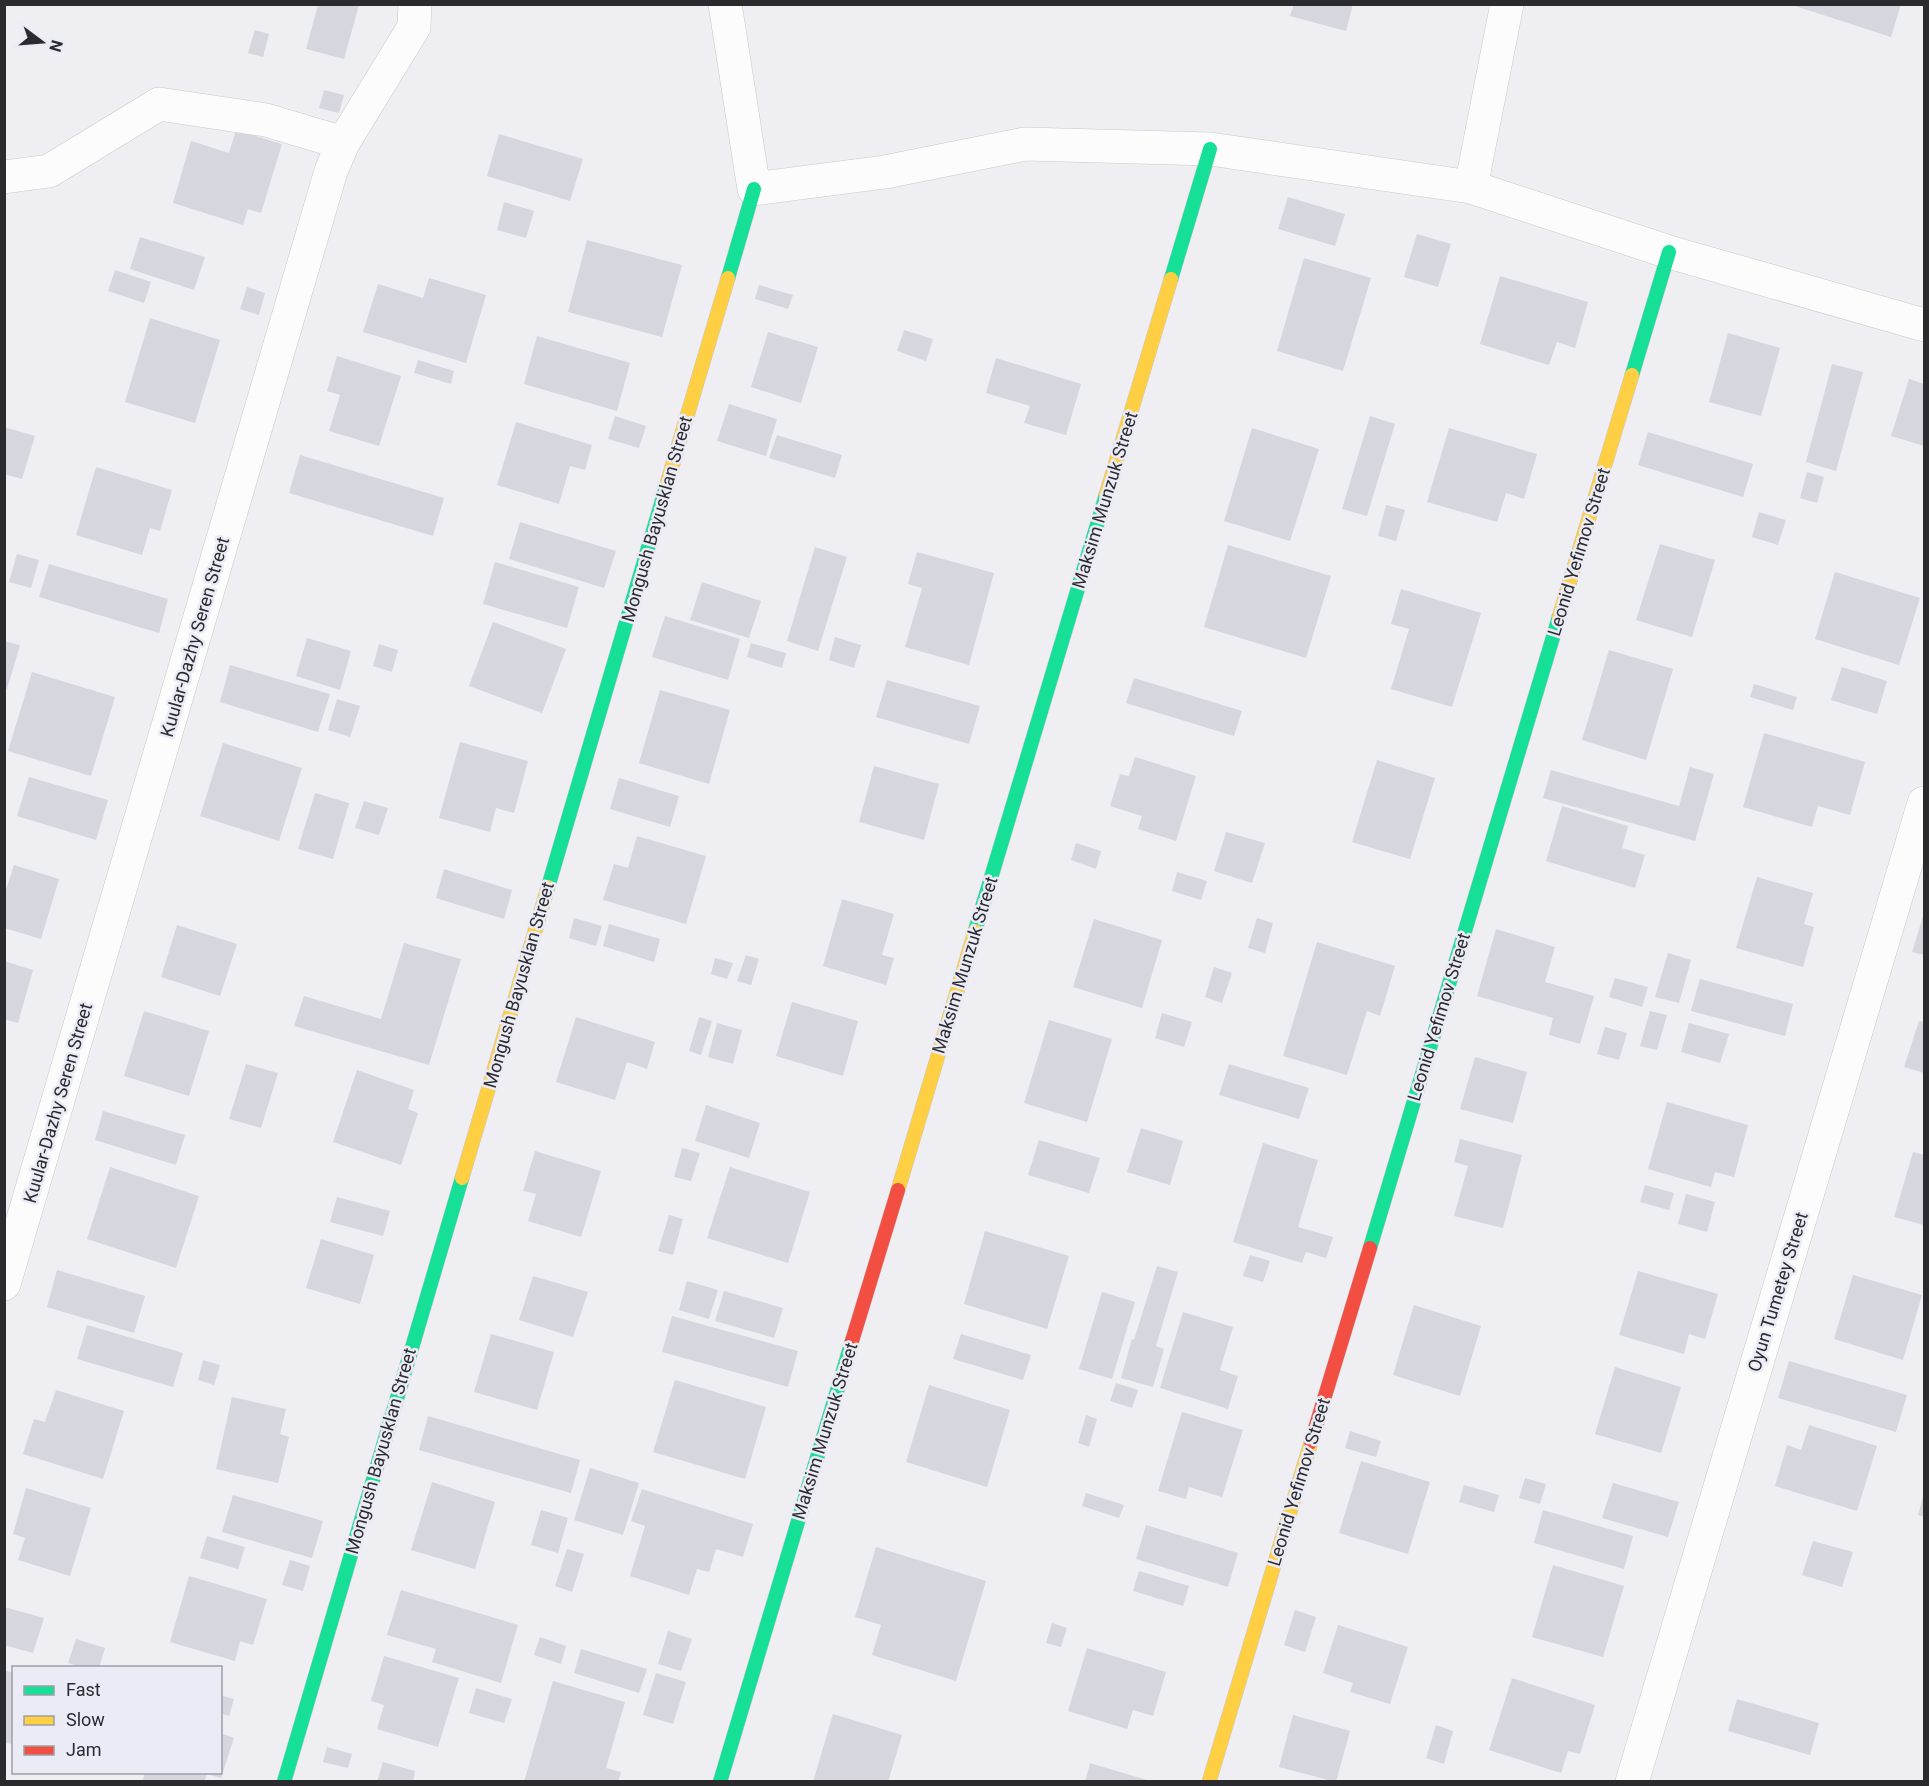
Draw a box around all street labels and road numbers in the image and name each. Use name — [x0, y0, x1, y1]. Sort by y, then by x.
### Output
street label: Maksim Munzuk Street — [1068, 409, 1141, 591]
street label: Mongush Bayusklan Street — [617, 413, 696, 624]
street label: Leonid Yefimov Street — [1543, 465, 1614, 639]
street label: Kuular-Dazhy Seren Street — [156, 534, 233, 739]
street label: Maksim Munzuk Street — [928, 874, 1001, 1056]
street label: Mongush Bayusklan Street — [479, 879, 558, 1090]
street label: Leonid Yefimov Street — [1403, 930, 1474, 1104]
street label: Kuular-Dazhy Seren Street — [19, 1000, 96, 1205]
street label: Oyun Tumetey Street — [1743, 1209, 1812, 1374]
street label: Maksim Munzuk Street — [788, 1340, 861, 1522]
street label: Mongush Bayusklan Street — [341, 1345, 420, 1556]
street label: Leonid Yefimov Street — [1263, 1395, 1334, 1569]

